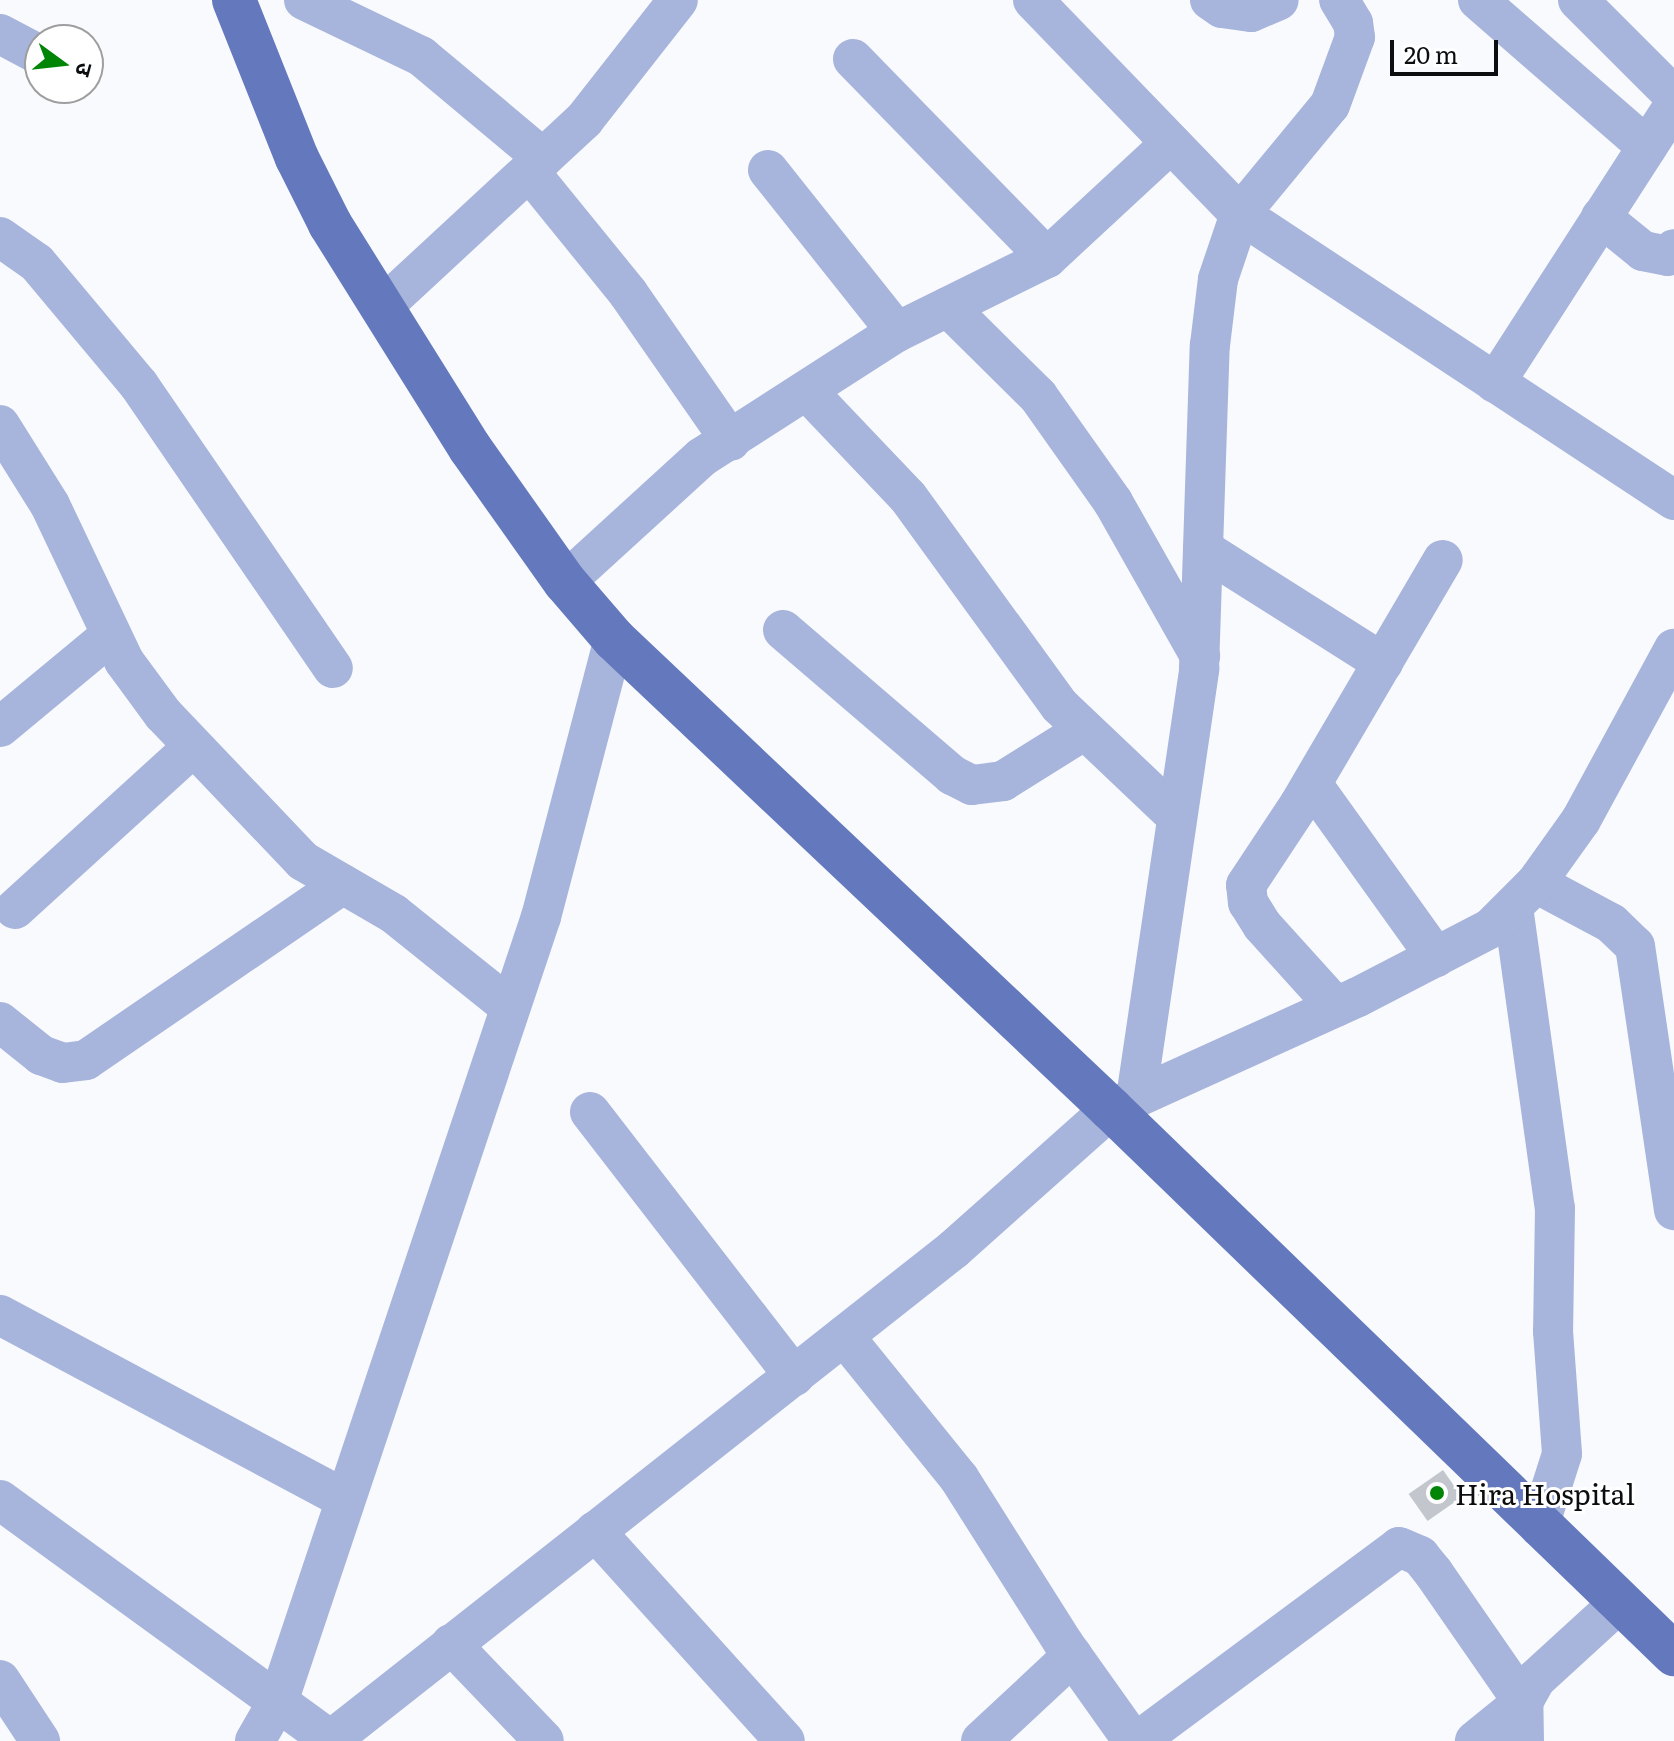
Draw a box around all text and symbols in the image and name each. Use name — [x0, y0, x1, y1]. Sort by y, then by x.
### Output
north arrow — [24, 24, 104, 104]
scale bar — [1394, 24, 1502, 74]
text: 20 m — [1404, 36, 1458, 71]
text: उ — [68, 59, 103, 80]
place label: Hira Hospital — [1455, 1476, 1635, 1510]
marker: Hira Hospital — [1426, 1482, 1448, 1504]

